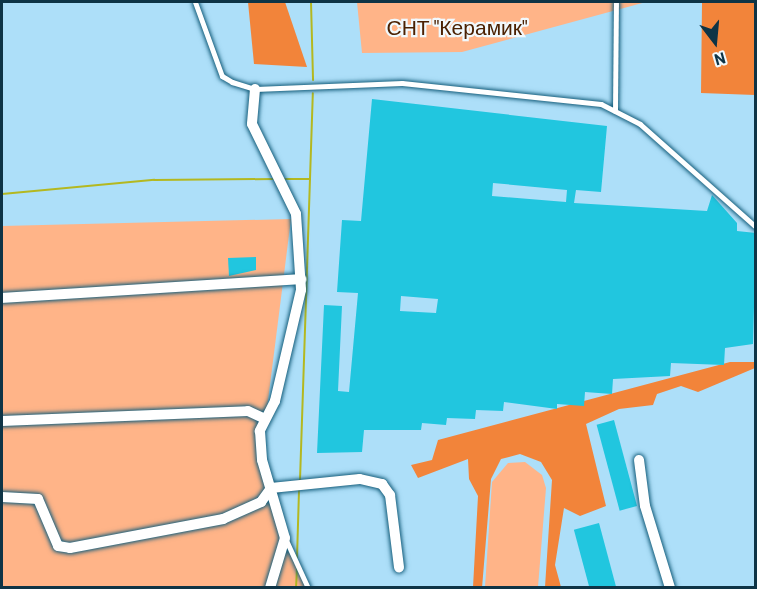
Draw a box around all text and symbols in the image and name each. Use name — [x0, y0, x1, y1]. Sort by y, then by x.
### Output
north arrow — [685, 12, 745, 72]
park label: СНТ "Керамик" — [386, 14, 528, 40]
text: N — [712, 49, 728, 70]

